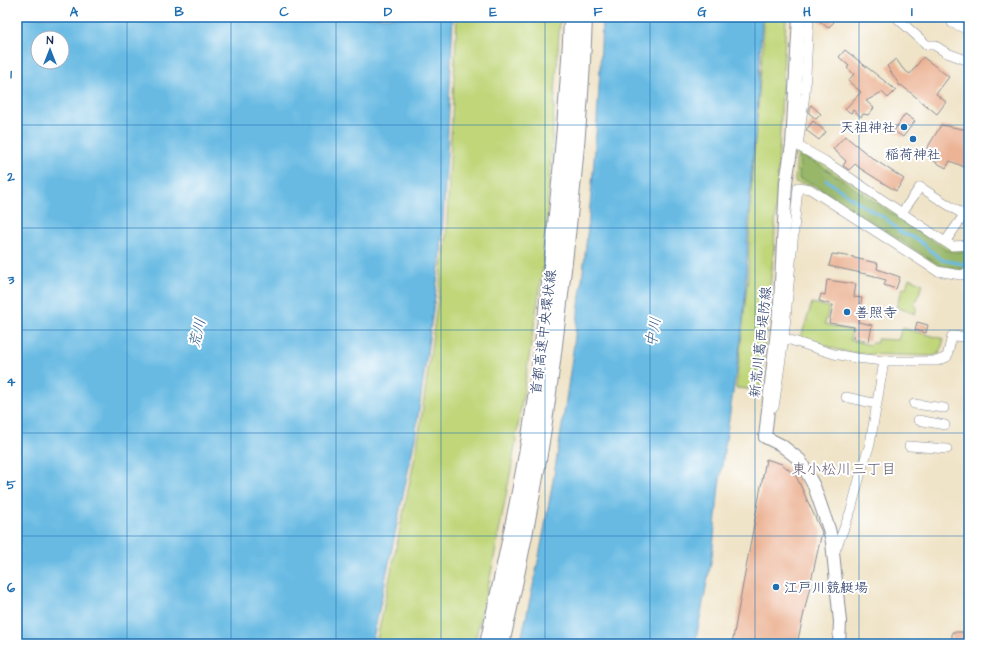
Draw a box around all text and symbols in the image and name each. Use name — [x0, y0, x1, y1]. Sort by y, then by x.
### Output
text: A — [70, 3, 79, 21]
text: B — [174, 3, 184, 21]
text: C — [279, 3, 289, 21]
text: D — [384, 3, 393, 21]
text: E — [489, 3, 497, 21]
text: F — [593, 3, 603, 21]
text: G — [697, 3, 707, 21]
text: H — [803, 3, 811, 21]
text: I — [911, 3, 913, 21]
north arrow — [30, 30, 70, 70]
text: N — [47, 33, 54, 48]
text: 1 — [10, 65, 12, 83]
place label: 天祖神社 — [840, 118, 896, 138]
marker: 天祖神社 — [899, 122, 909, 132]
marker: 稲荷神社 — [908, 134, 918, 144]
place label: 稲荷神社 — [885, 145, 941, 165]
text: 2 — [6, 168, 15, 186]
street label: 首都高速中央環状線 — [526, 268, 562, 396]
text: 3 — [7, 271, 15, 289]
street label: 新荒川葛西堤防線 — [745, 285, 777, 399]
place label: 善照寺 — [855, 303, 897, 323]
marker: 善照寺 — [842, 307, 852, 317]
water label: 中川 — [641, 315, 666, 349]
water label: 荒川 — [184, 316, 211, 350]
text: 4 — [7, 373, 16, 391]
district label: 東小松川三丁目 — [791, 459, 897, 480]
text: 5 — [6, 476, 16, 494]
place label: 江戸川競艇場 — [784, 578, 868, 598]
text: 6 — [7, 579, 16, 597]
marker: 江戸川競艇場 — [771, 582, 781, 592]

